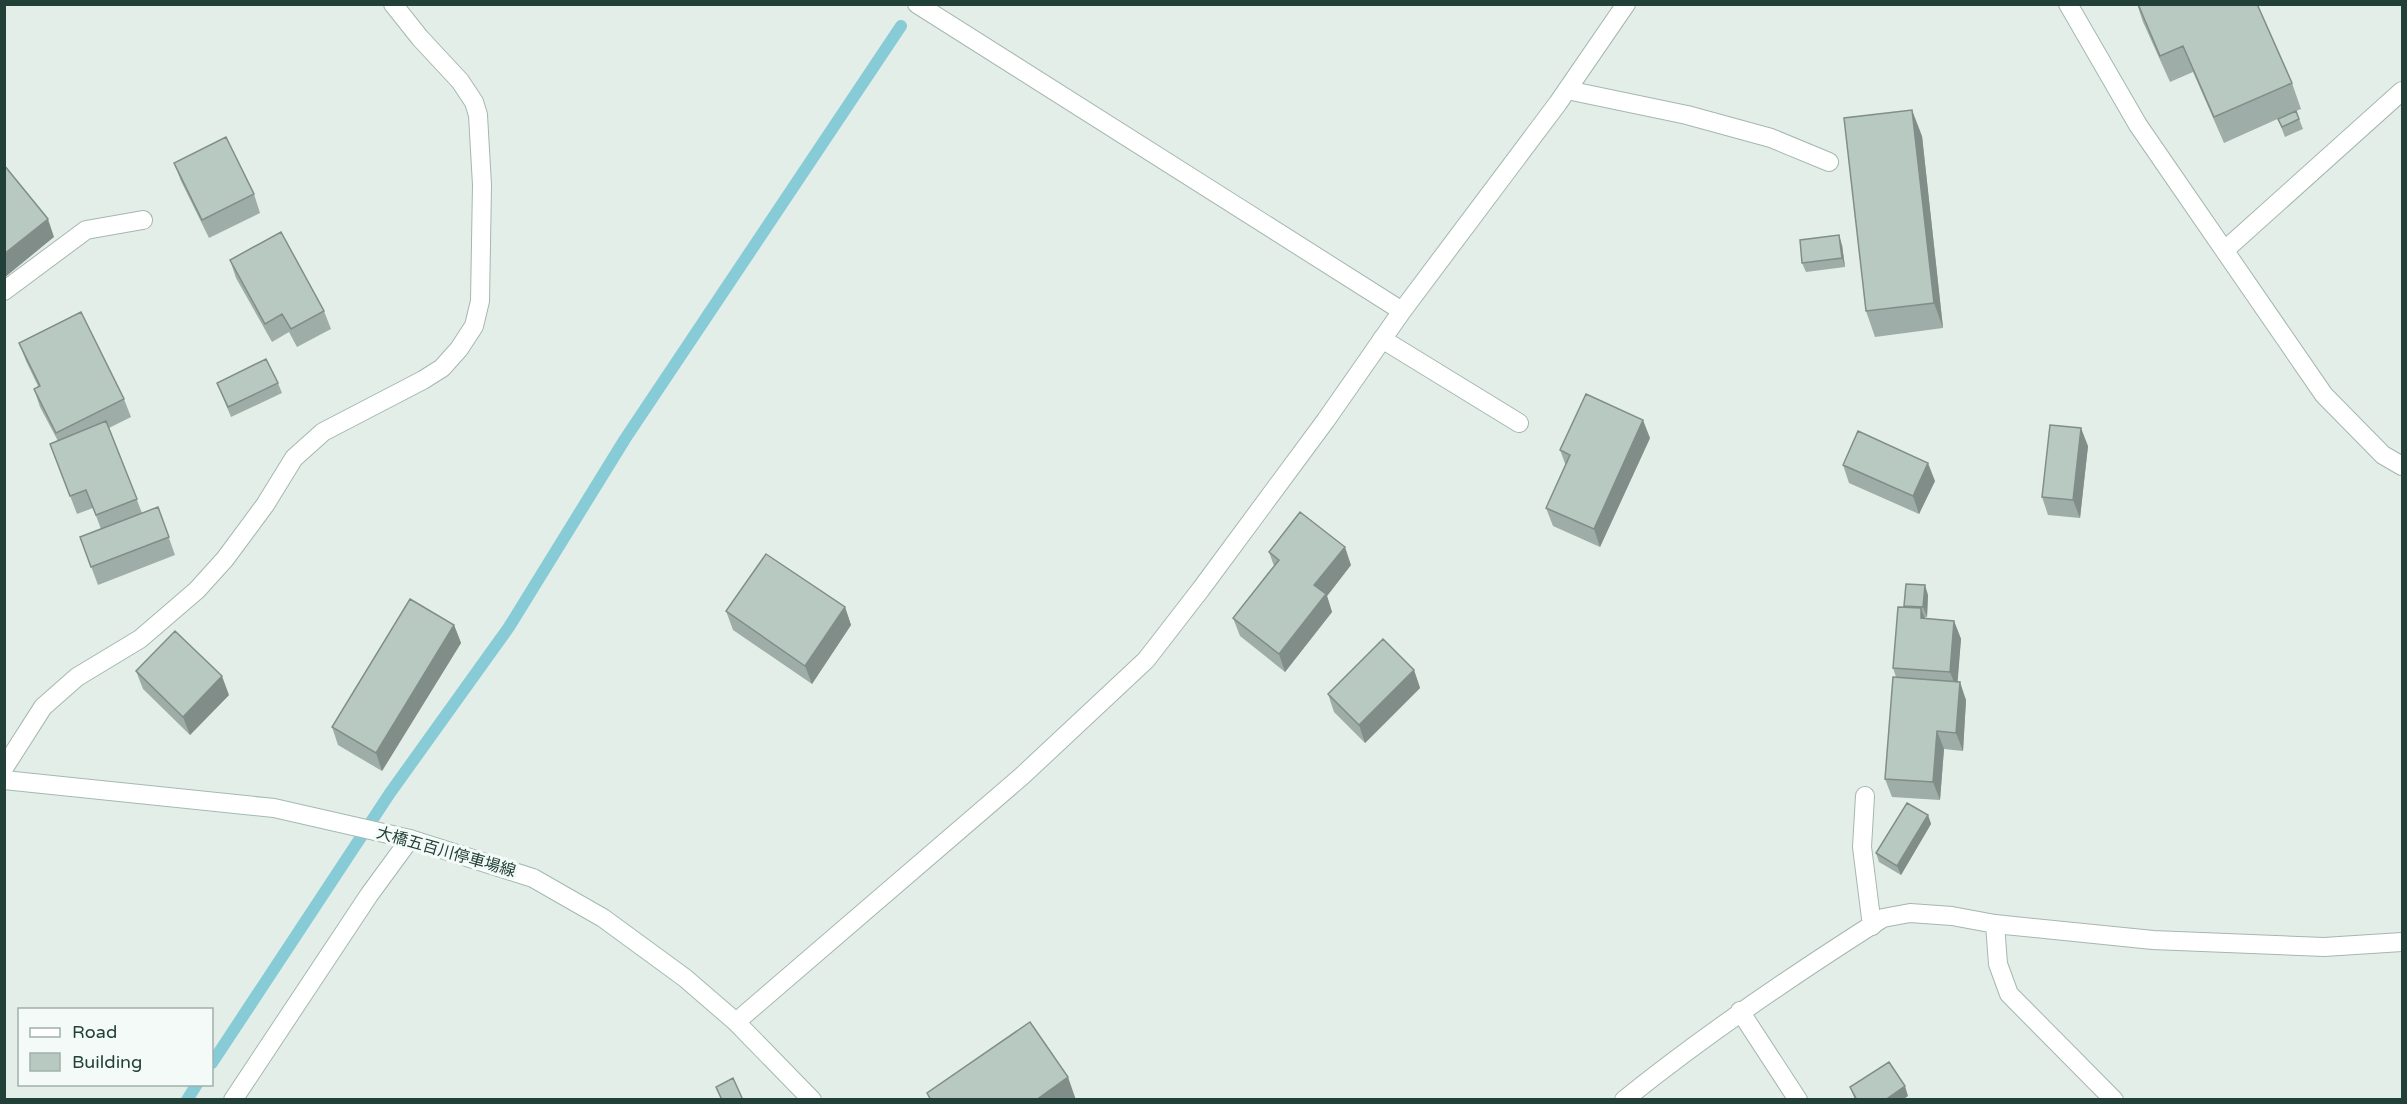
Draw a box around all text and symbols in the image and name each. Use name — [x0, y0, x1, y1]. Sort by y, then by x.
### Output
street label: 大橋五百川停車場線 — [374, 823, 518, 881]
legend — [18, 1008, 213, 1086]
text: Road — [72, 1021, 117, 1043]
text: Building — [72, 1051, 142, 1073]

